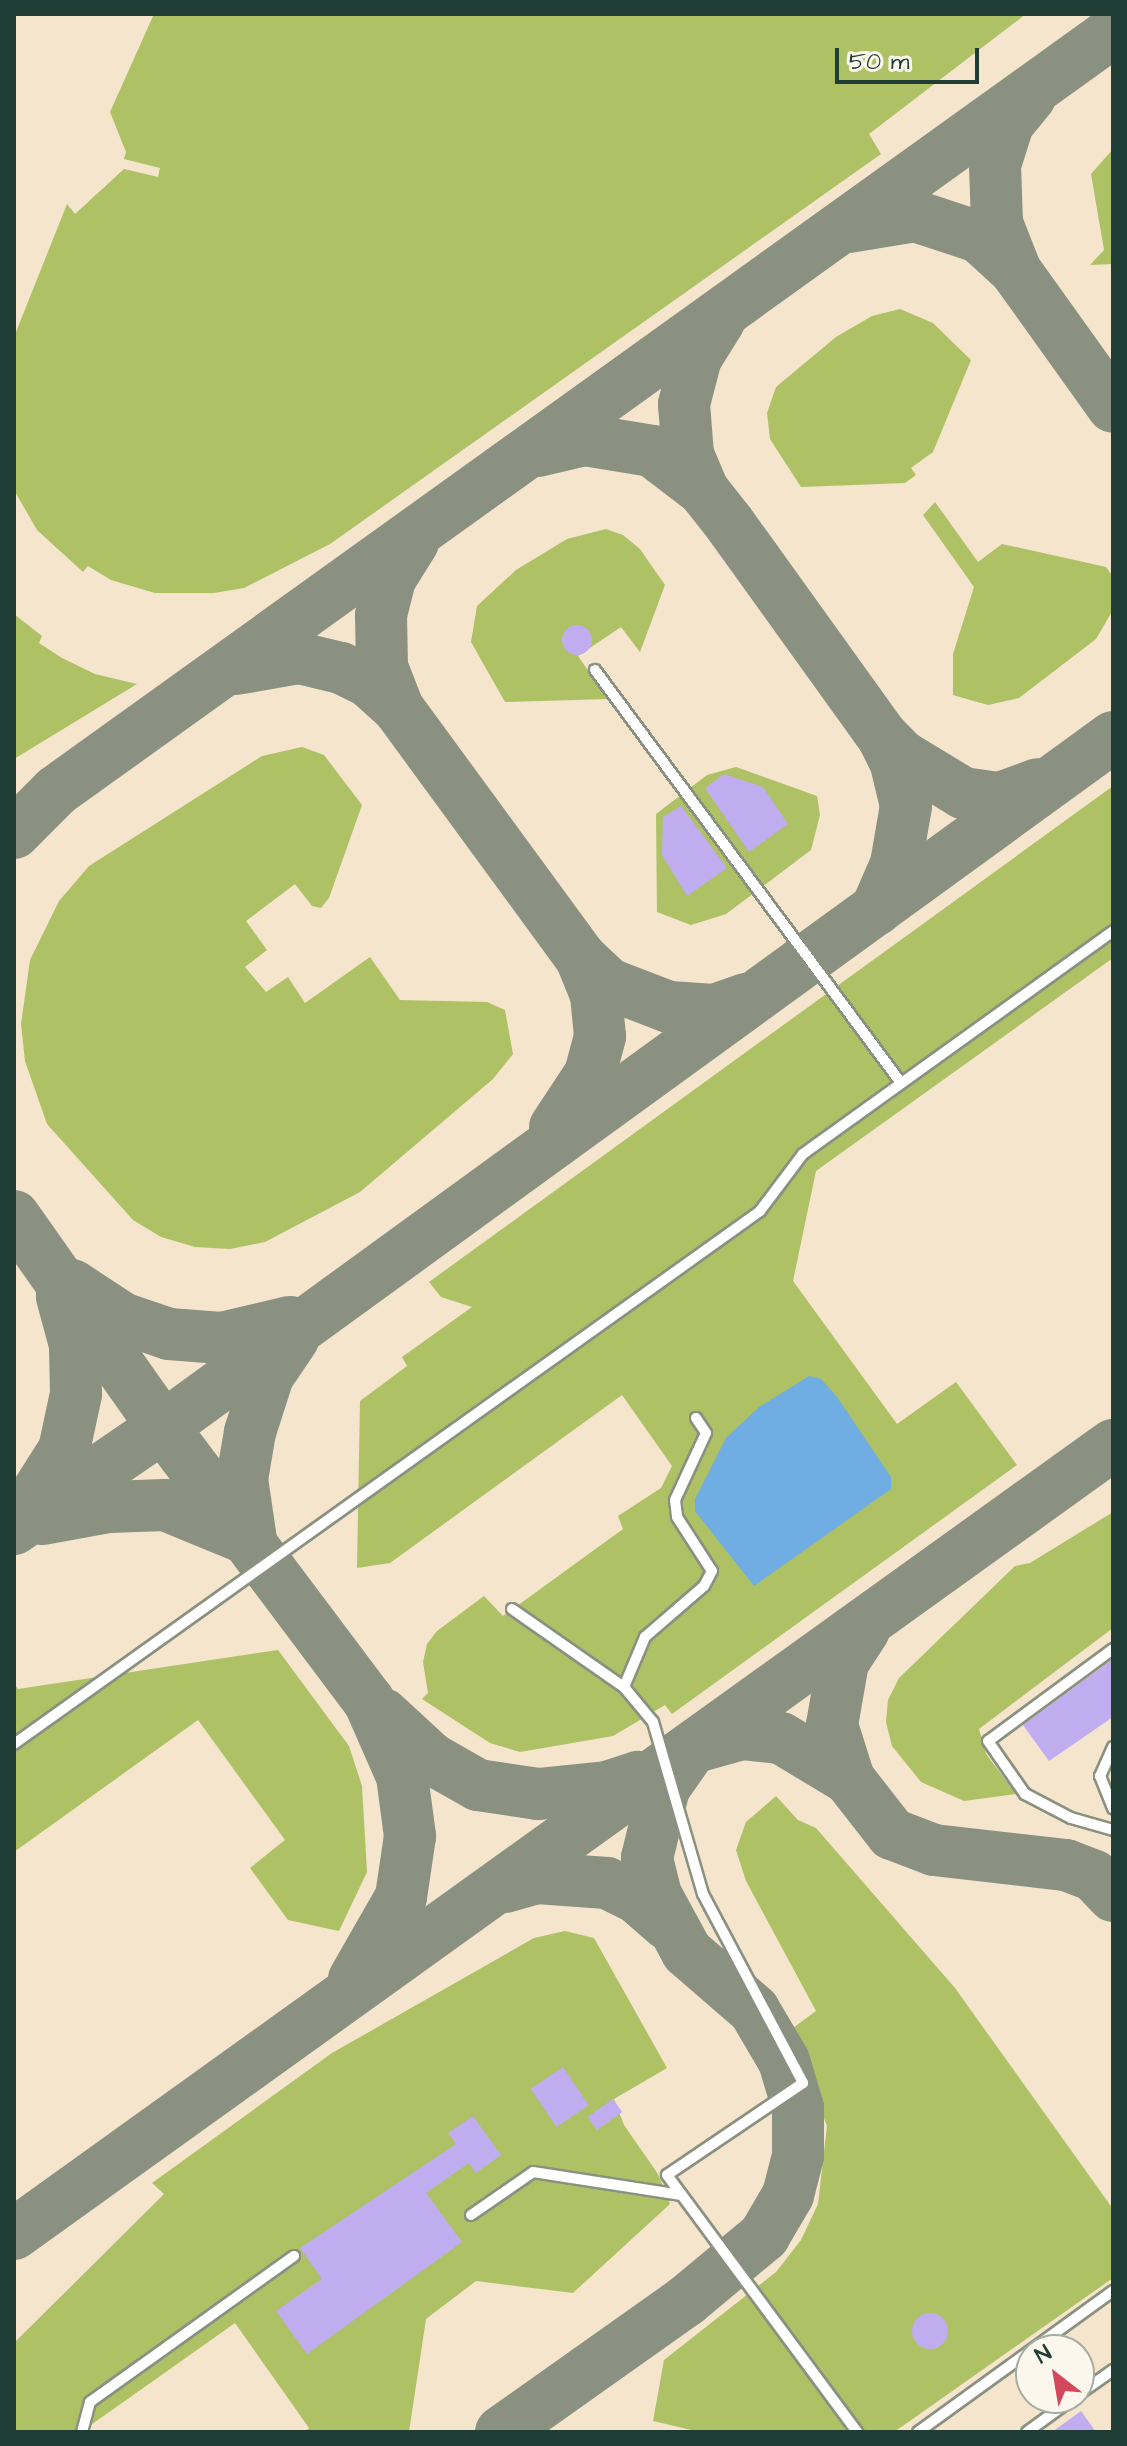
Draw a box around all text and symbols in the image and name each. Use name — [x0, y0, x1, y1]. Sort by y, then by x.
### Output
scale bar — [839, 32, 983, 82]
text: 50 m — [849, 45, 909, 79]
north arrow — [1015, 2334, 1095, 2414]
text: N — [1030, 2338, 1057, 2372]

